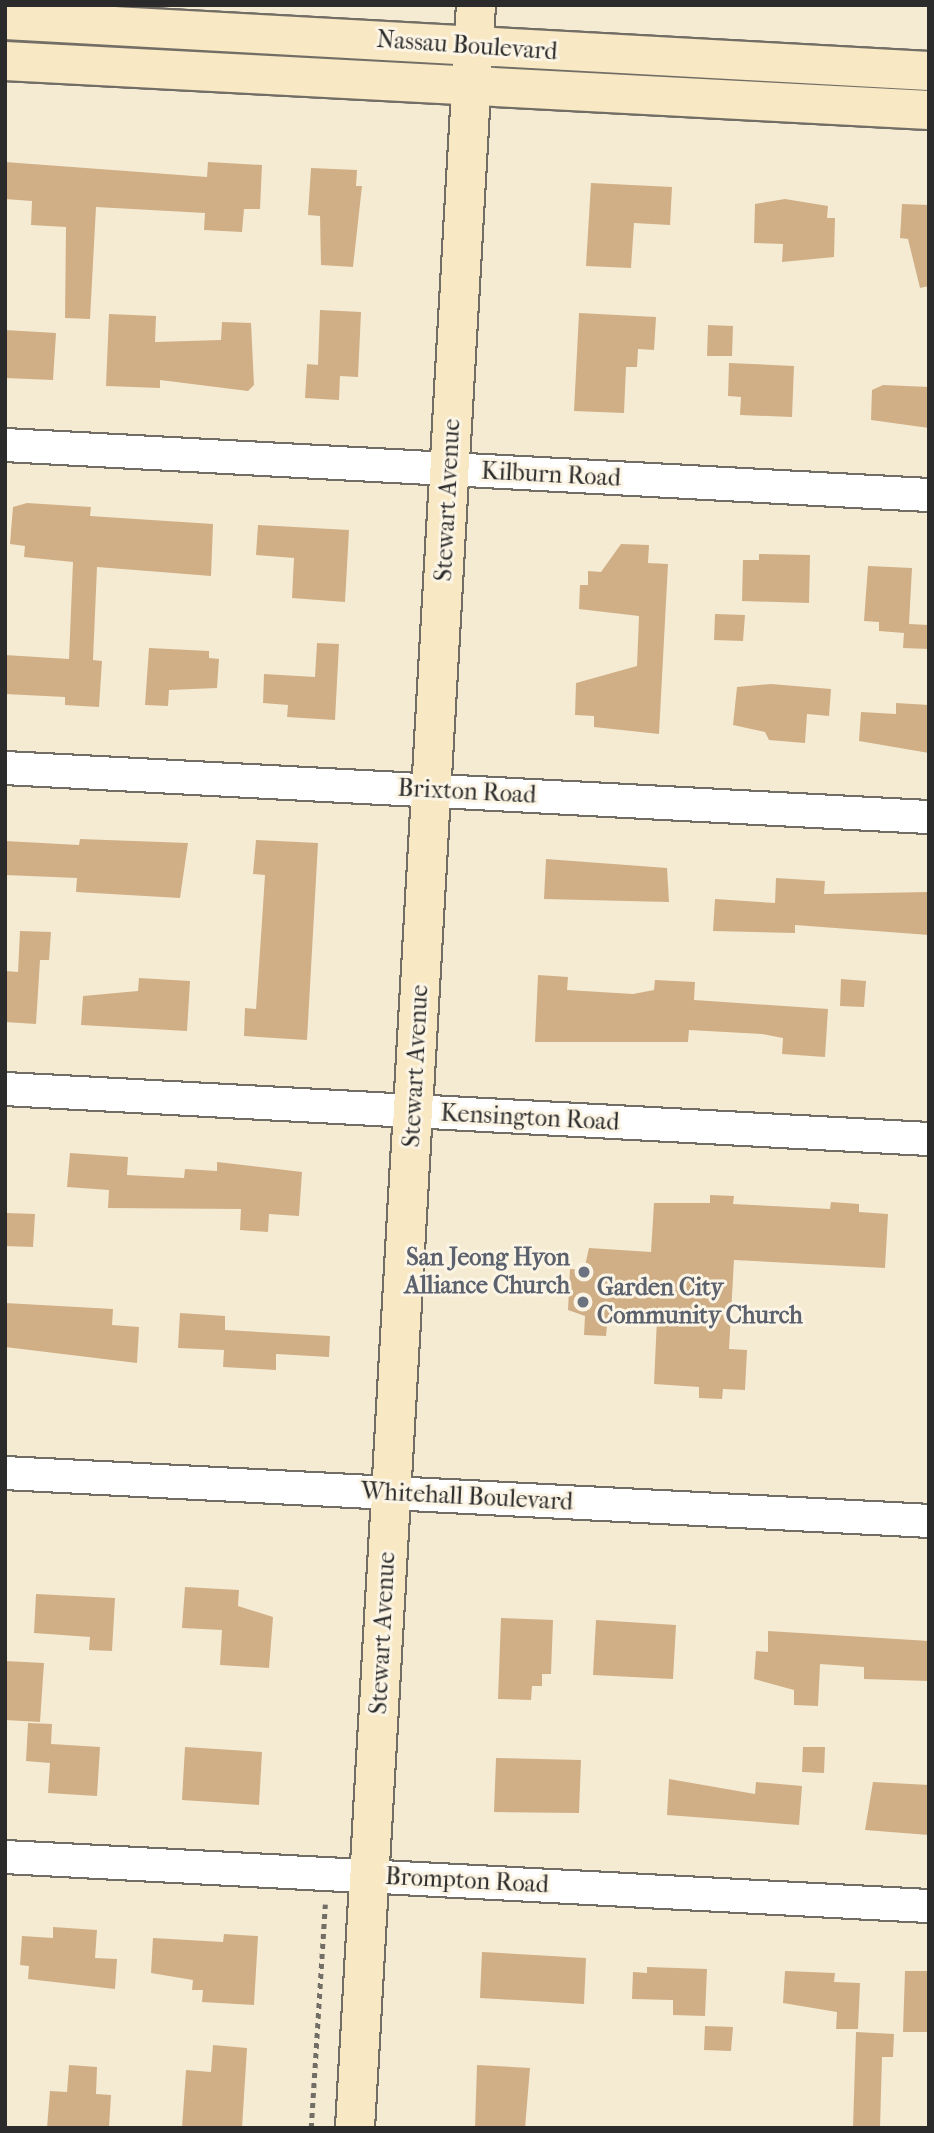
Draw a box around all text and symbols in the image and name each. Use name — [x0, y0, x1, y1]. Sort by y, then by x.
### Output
street label: Nassau Boulevard — [376, 25, 558, 67]
street label: Stewart Avenue — [429, 418, 467, 582]
street label: Kilburn Road — [480, 457, 622, 493]
street label: Brixton Road — [397, 774, 537, 810]
street label: Stewart Avenue — [397, 984, 435, 1148]
street label: Kensington Road — [440, 1099, 620, 1137]
place label: San Jeong Hyon Alliance Church — [405, 1244, 570, 1300]
marker: San Jeong Hyon Alliance Church — [576, 1264, 592, 1280]
place label: Garden City Community Church — [597, 1274, 803, 1330]
marker: Garden City Community Church — [575, 1294, 591, 1310]
street label: Whitehall Boulevard — [360, 1477, 574, 1517]
street label: Stewart Avenue — [364, 1551, 402, 1715]
street label: Brompton Road — [384, 1862, 550, 1900]

